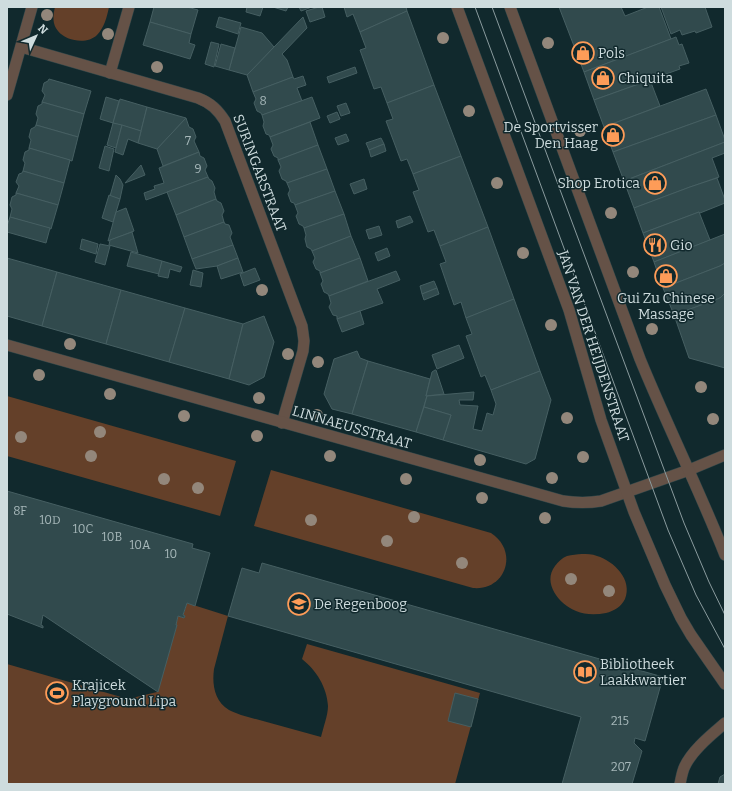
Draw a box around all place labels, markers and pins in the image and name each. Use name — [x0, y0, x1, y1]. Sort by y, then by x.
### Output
shop icon: Pols — [570, 40, 596, 66]
place label: Pols — [598, 45, 625, 62]
shop icon: Chiquita — [590, 65, 616, 91]
place label: Chiquita — [618, 70, 673, 87]
place label: De Sportvisser Den Haag — [503, 119, 598, 152]
shop icon: De Sportvisser Den Haag — [600, 122, 626, 148]
shop icon: Shop Erotica — [642, 170, 668, 196]
place label: Shop Erotica — [557, 175, 640, 192]
restaurant icon: Gio — [642, 232, 668, 258]
place label: Gio — [670, 237, 693, 254]
shop icon: Gui Zu Chinese Massage — [653, 263, 679, 289]
place label: Gui Zu Chinese Massage — [617, 290, 715, 323]
school or university icon: De Regenboog — [286, 591, 312, 617]
place label: De Regenboog — [314, 596, 407, 613]
place label: Bibliotheek Laakkwartier — [600, 656, 686, 689]
library icon: Bibliotheek Laakkwartier — [572, 659, 598, 685]
place label: Krajicek Playground Lipa — [72, 677, 177, 710]
sports icon: Krajicek Playground Lipa — [44, 680, 70, 706]

